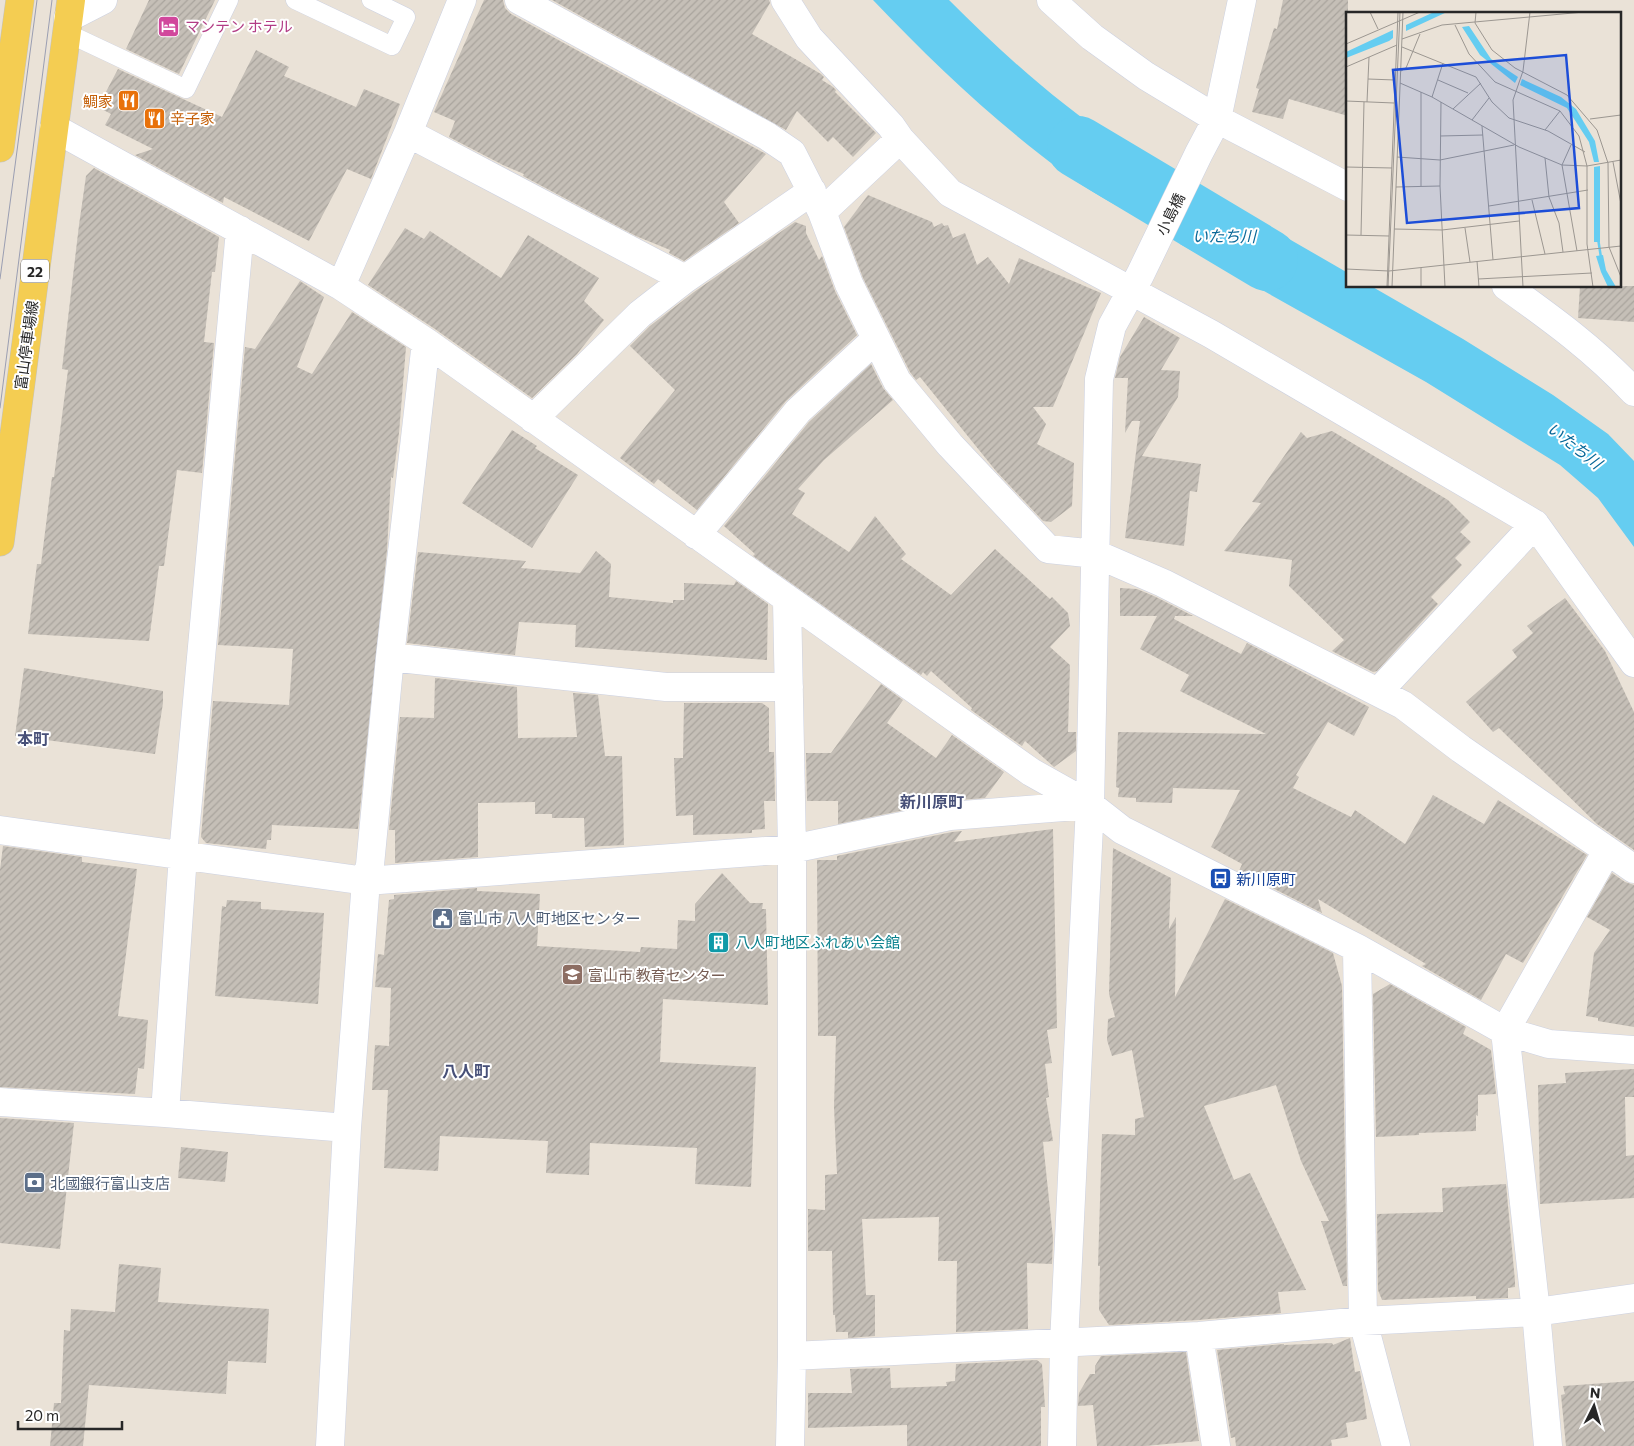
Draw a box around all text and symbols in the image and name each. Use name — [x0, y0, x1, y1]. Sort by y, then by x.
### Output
inset map — [1346, 12, 1622, 288]
hotel icon: マンテン ホテル — [157, 14, 181, 38]
place label: マンテン ホテル — [185, 17, 293, 35]
restaurant icon: 鯛家 — [117, 89, 141, 113]
place label: 鯛家 — [83, 92, 113, 110]
restaurant icon: 辛子家 — [142, 106, 166, 130]
place label: 辛子家 — [170, 109, 215, 127]
street label: 小島橋 — [1152, 190, 1188, 238]
water label: いたち川 — [1192, 226, 1258, 245]
road number: 22 — [21, 260, 49, 282]
street label: 富山停車場線 — [11, 299, 41, 391]
water label: いたち川 — [1544, 418, 1608, 473]
district label: 本町 — [17, 729, 49, 748]
district label: 新川原町 — [900, 792, 964, 811]
bus stop icon: 新川原町 — [1208, 867, 1232, 891]
place label: 新川原町 — [1236, 870, 1296, 888]
public building icon: 富山市 八人町地区センター — [430, 906, 454, 930]
place label: 富山市 八人町地区センター — [458, 909, 641, 927]
building icon: 八人町地区ふれあい会館 — [707, 930, 731, 954]
place label: 八人町地区ふれあい会館 — [735, 933, 900, 951]
school or university icon: 富山市 教育センター — [560, 963, 584, 987]
place label: 富山市 教育センター — [588, 966, 726, 984]
district label: 八人町 — [442, 1061, 490, 1080]
bank icon: 北國銀行富山支店 — [22, 1171, 46, 1195]
place label: 北國銀行富山支店 — [50, 1174, 170, 1192]
north arrow — [1569, 1381, 1619, 1431]
text: N — [1589, 1384, 1601, 1401]
scale bar — [18, 1398, 121, 1430]
text: 20 m — [25, 1406, 59, 1424]

